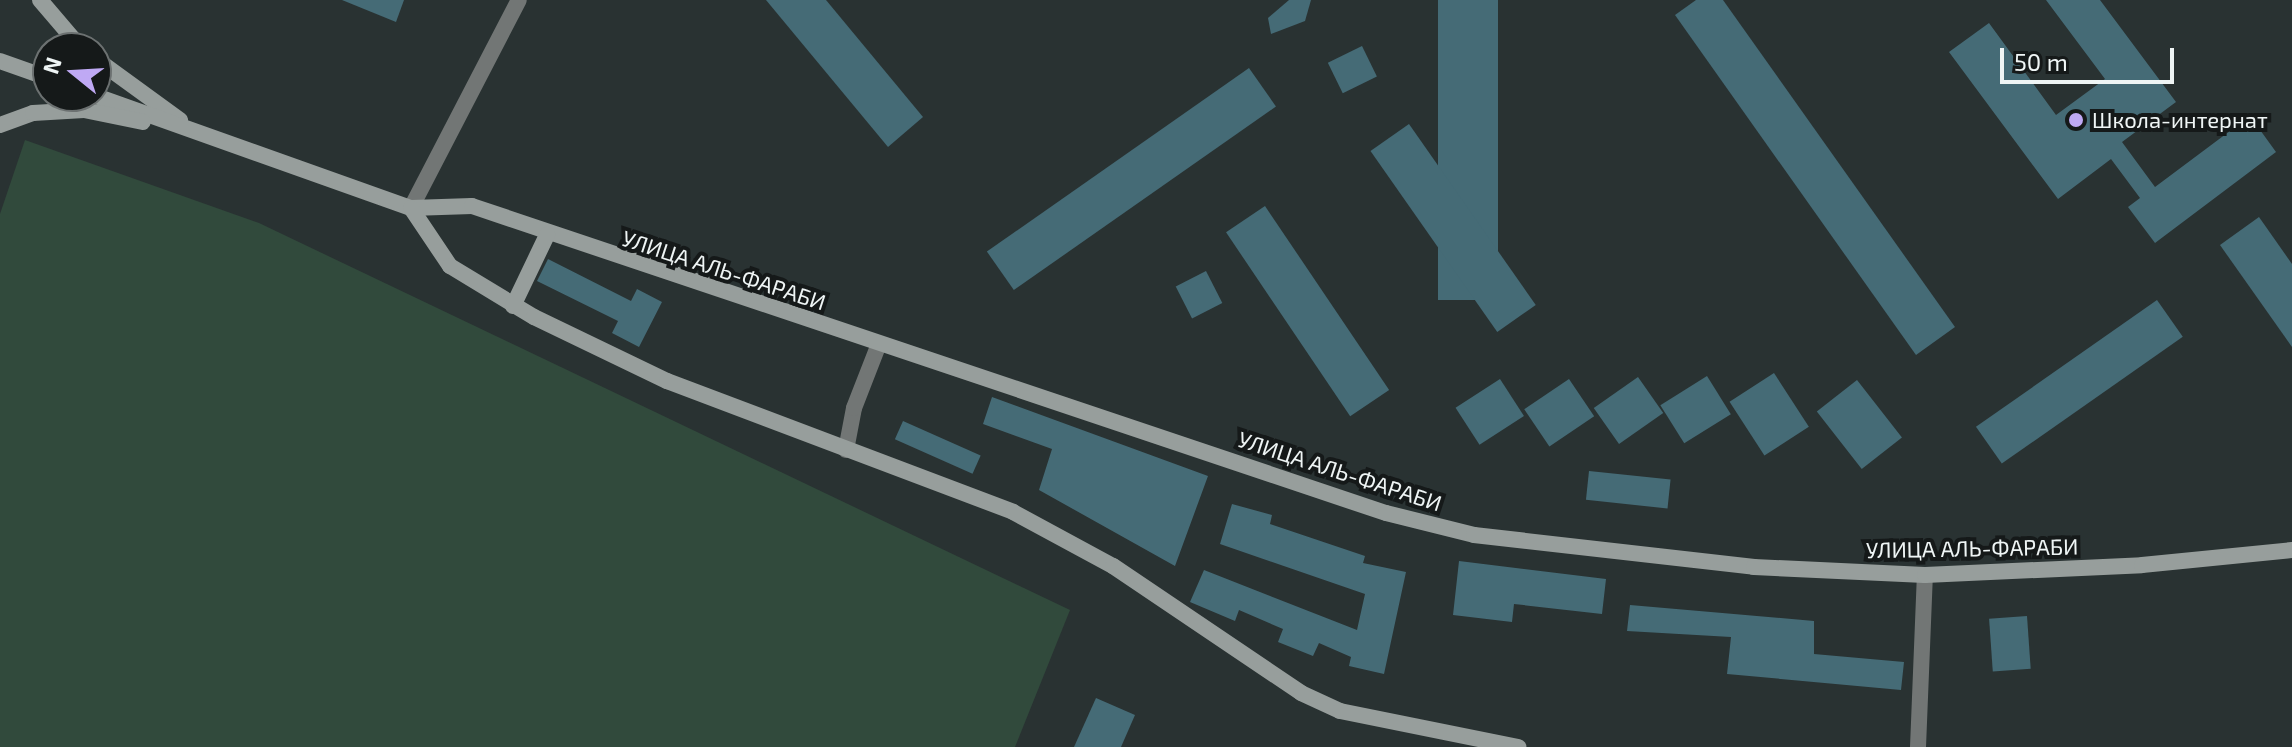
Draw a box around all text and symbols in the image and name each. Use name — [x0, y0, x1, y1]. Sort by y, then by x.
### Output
north arrow — [32, 32, 112, 112]
scale bar — [2004, 32, 2178, 82]
text: 50 m — [2014, 47, 2068, 76]
text: N — [36, 54, 66, 77]
place label: Школа-интернат — [2092, 107, 2268, 133]
marker: Школа-интернат — [2067, 111, 2085, 129]
street label: УЛИЦА АЛЬ-ФАРАБИ — [619, 225, 829, 315]
street label: УЛИЦА АЛЬ-ФАРАБИ — [1235, 426, 1445, 516]
street label: УЛИЦА АЛЬ-ФАРАБИ — [1866, 533, 2078, 563]

